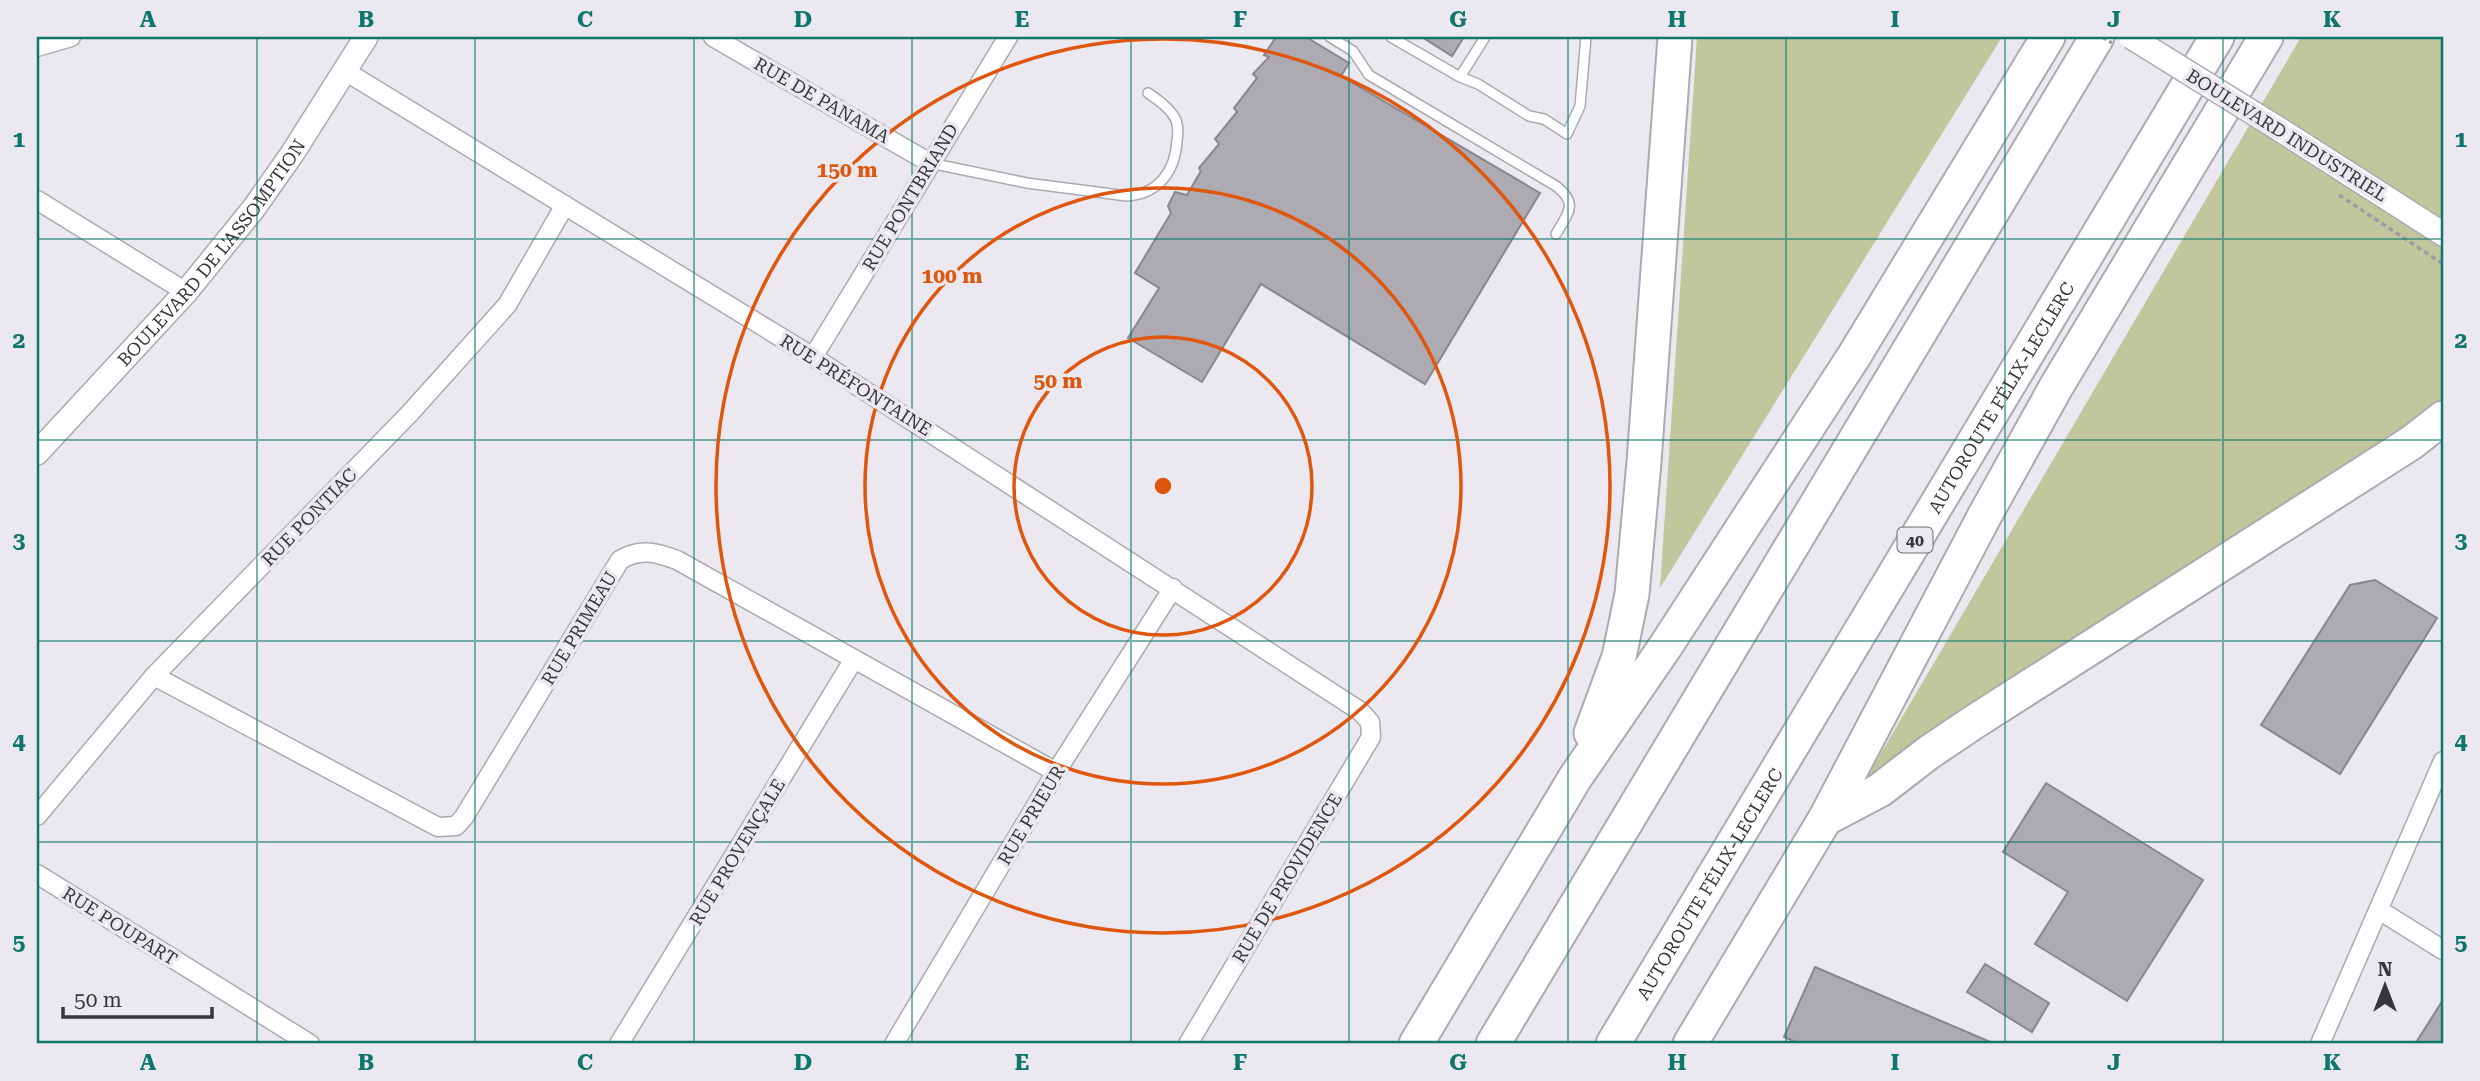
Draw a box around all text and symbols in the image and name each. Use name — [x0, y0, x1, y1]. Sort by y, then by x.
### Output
text: A — [140, 6, 157, 33]
text: B — [358, 6, 374, 33]
text: C — [577, 6, 593, 33]
text: D — [794, 6, 812, 33]
text: E — [1015, 6, 1029, 33]
text: F — [1233, 6, 1247, 33]
text: G — [1449, 6, 1467, 33]
text: H — [1668, 6, 1687, 33]
text: I — [1890, 6, 1900, 33]
text: J — [2107, 6, 2121, 33]
text: K — [2323, 6, 2341, 33]
street label: RUE DE PANAMA — [751, 53, 894, 147]
street label: BOULEVARD INDUSTRIEL — [2183, 64, 2391, 206]
street label: RUE PONTBRIAND — [858, 120, 962, 274]
text: 1 — [13, 126, 26, 153]
text: 1 — [2455, 126, 2468, 153]
street label: BOULEVARD DE L'ASSOMPTION — [113, 135, 309, 370]
text: 150 m — [817, 158, 877, 182]
text: 100 m — [922, 264, 982, 288]
street label: AUTOROUTE FÉLIX-LECLERC — [1923, 278, 2078, 517]
text: 2 — [13, 327, 25, 354]
text: 2 — [2455, 327, 2467, 354]
street label: RUE PRÉFONTAINE — [777, 330, 935, 440]
text: 50 m — [1033, 369, 1083, 393]
street label: RUE PONTIAC — [257, 464, 361, 570]
centre of rings — [1151, 474, 1175, 498]
text: 3 — [13, 527, 26, 554]
road number: 40 — [1898, 527, 1932, 552]
text: 3 — [2455, 527, 2468, 554]
street label: RUE PRIMEAU — [537, 567, 621, 689]
text: 4 — [13, 728, 26, 755]
text: 4 — [2455, 728, 2468, 755]
street label: RUE PRIEUR — [993, 761, 1069, 868]
street label: AUTOROUTE FÉLIX-LECLERC — [1632, 764, 1787, 1003]
street label: RUE PROVENÇALE — [685, 775, 789, 929]
street label: RUE DE PROVIDENCE — [1228, 789, 1346, 967]
street label: RUE POUPART — [59, 882, 181, 970]
text: 5 — [13, 929, 26, 956]
text: 5 — [2455, 929, 2468, 956]
north arrow — [2350, 951, 2420, 1021]
text: N — [2378, 958, 2393, 981]
scale bar — [63, 976, 212, 1020]
text: 50 m — [74, 988, 122, 1012]
text: A — [140, 1049, 157, 1076]
text: B — [358, 1049, 374, 1076]
text: C — [577, 1049, 593, 1076]
text: D — [794, 1049, 812, 1076]
text: E — [1015, 1049, 1029, 1076]
text: F — [1233, 1049, 1247, 1076]
text: G — [1449, 1049, 1467, 1076]
text: H — [1668, 1049, 1687, 1076]
text: I — [1890, 1049, 1900, 1076]
text: J — [2107, 1049, 2121, 1076]
text: K — [2323, 1049, 2341, 1076]

